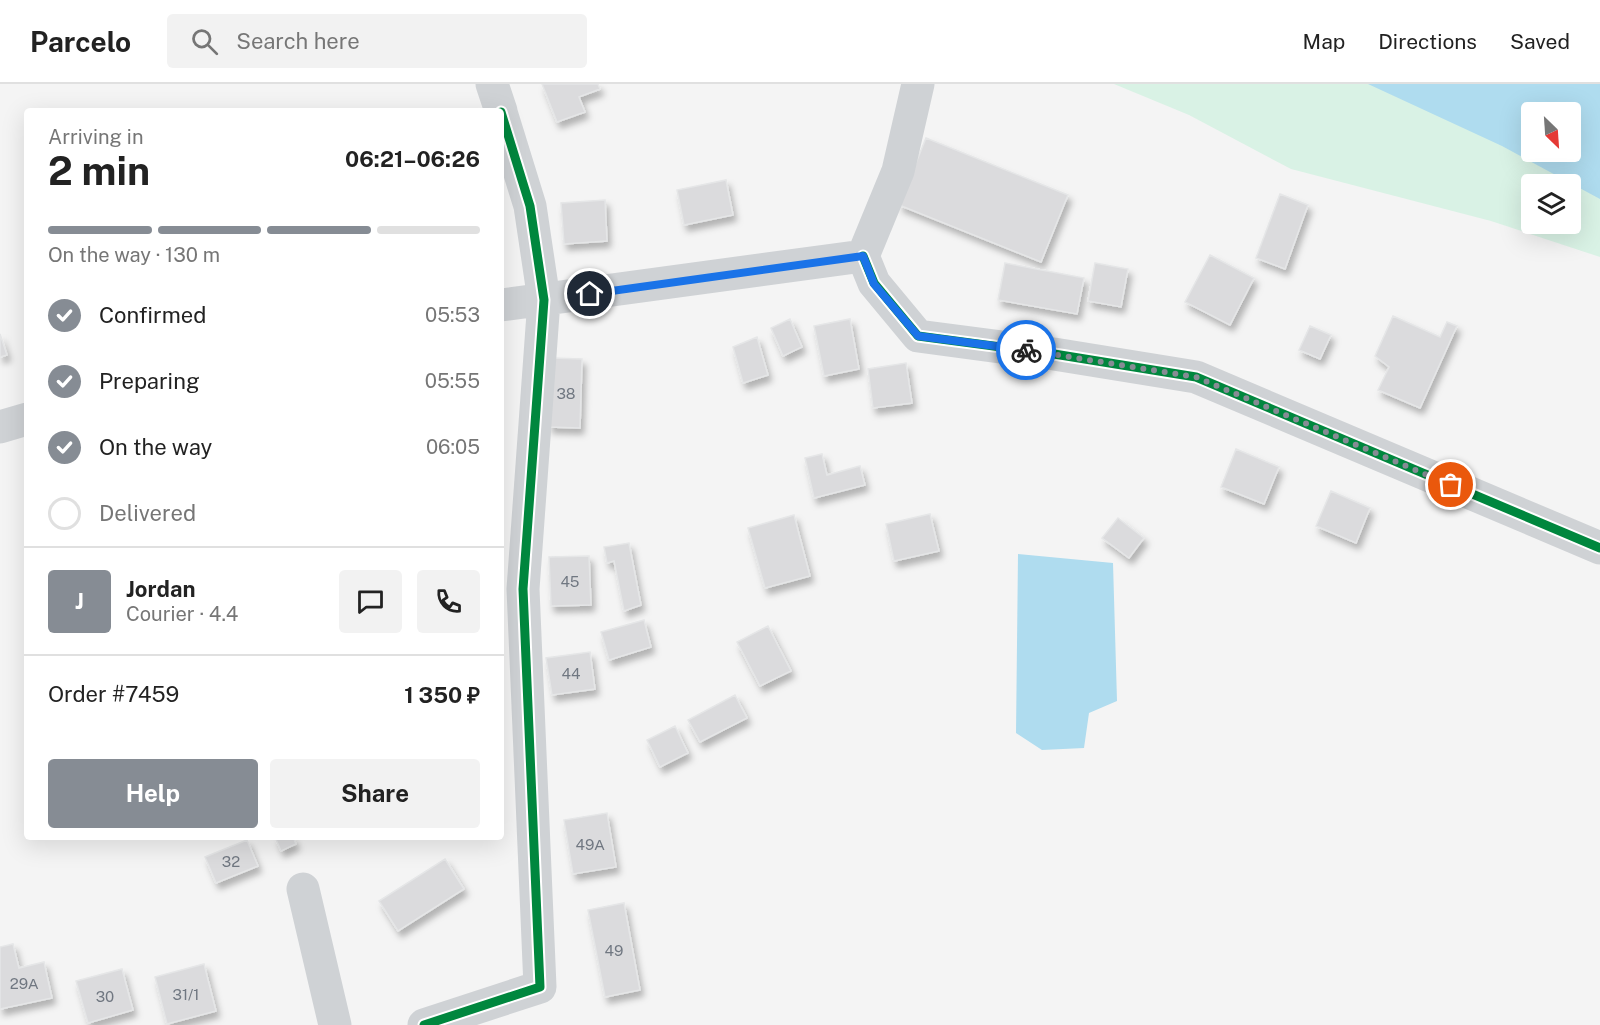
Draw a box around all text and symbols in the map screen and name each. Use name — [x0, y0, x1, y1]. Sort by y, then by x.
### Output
search box — [167, 14, 587, 68]
text: Parcelo — [30, 25, 131, 58]
icon: search — [188, 25, 221, 58]
text: Search here — [236, 28, 360, 54]
text: Map — [1303, 29, 1345, 54]
text: Directions — [1378, 29, 1477, 54]
text: Saved — [1510, 29, 1570, 54]
north arrow — [1521, 102, 1581, 162]
map controls — [1521, 102, 1581, 234]
text: Arriving in — [48, 125, 143, 149]
text: 06:21–06:26 — [345, 146, 480, 172]
text: 2 min — [48, 148, 150, 194]
button: layers — [1521, 174, 1581, 234]
text: On the way · 130 m — [48, 243, 220, 267]
pin — [564, 268, 615, 319]
icon: home — [573, 277, 606, 310]
icon: check — [48, 299, 81, 332]
text: Confirmed — [99, 302, 206, 328]
text: 05:53 — [425, 303, 480, 327]
courier — [996, 320, 1056, 380]
icon: bike — [1010, 334, 1043, 367]
icon: check — [48, 365, 81, 398]
text: Preparing — [99, 368, 200, 394]
text: 05:55 — [425, 369, 480, 393]
house number: 38 — [556, 385, 576, 402]
icon: check — [48, 431, 81, 464]
text: On the way — [99, 434, 212, 460]
text: 06:05 — [426, 435, 480, 459]
pin — [1425, 459, 1476, 510]
icon: bag — [1434, 468, 1467, 501]
text: Delivered — [99, 500, 196, 526]
button: chat — [339, 570, 402, 633]
button: phone — [417, 570, 480, 633]
house number: 45 — [561, 573, 579, 590]
text: Jordan — [126, 576, 195, 602]
text: J — [75, 588, 84, 614]
text: Courier · 4.4 — [126, 602, 238, 626]
house number: 44 — [562, 665, 580, 682]
text: Order #7459 — [48, 681, 179, 707]
text: 1 350 ₽ — [404, 682, 480, 708]
button: Help — [48, 759, 258, 828]
button: Share — [270, 759, 480, 828]
house number: 49А — [576, 836, 604, 853]
house number: 32 — [222, 853, 240, 870]
house number: 49 — [605, 942, 623, 959]
house number: 29А — [10, 975, 38, 992]
house number: 31/1 — [173, 986, 199, 1003]
house number: 30 — [96, 988, 114, 1005]

